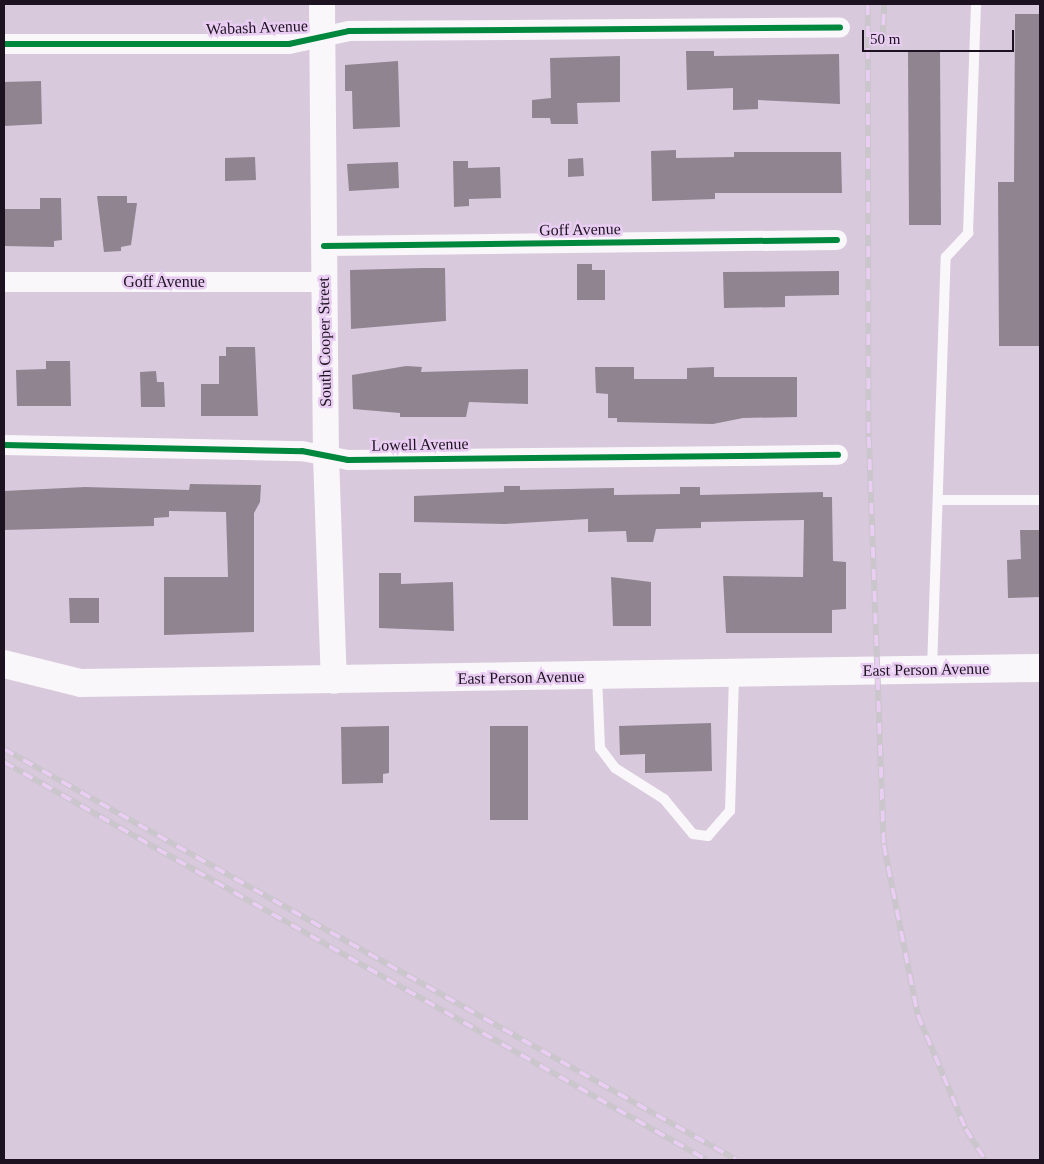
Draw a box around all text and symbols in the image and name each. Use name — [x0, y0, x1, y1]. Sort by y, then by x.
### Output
street label: Wabash Avenue — [205, 17, 309, 39]
scale bar — [864, 20, 1016, 52]
text: 50 m — [870, 31, 900, 47]
street label: Goff Avenue — [539, 220, 621, 240]
street label: Goff Avenue — [123, 272, 205, 292]
street label: South Cooper Street — [314, 277, 336, 407]
street label: Lowell Avenue — [371, 435, 469, 455]
street label: East Person Avenue — [862, 659, 990, 681]
street label: East Person Avenue — [457, 667, 585, 689]

